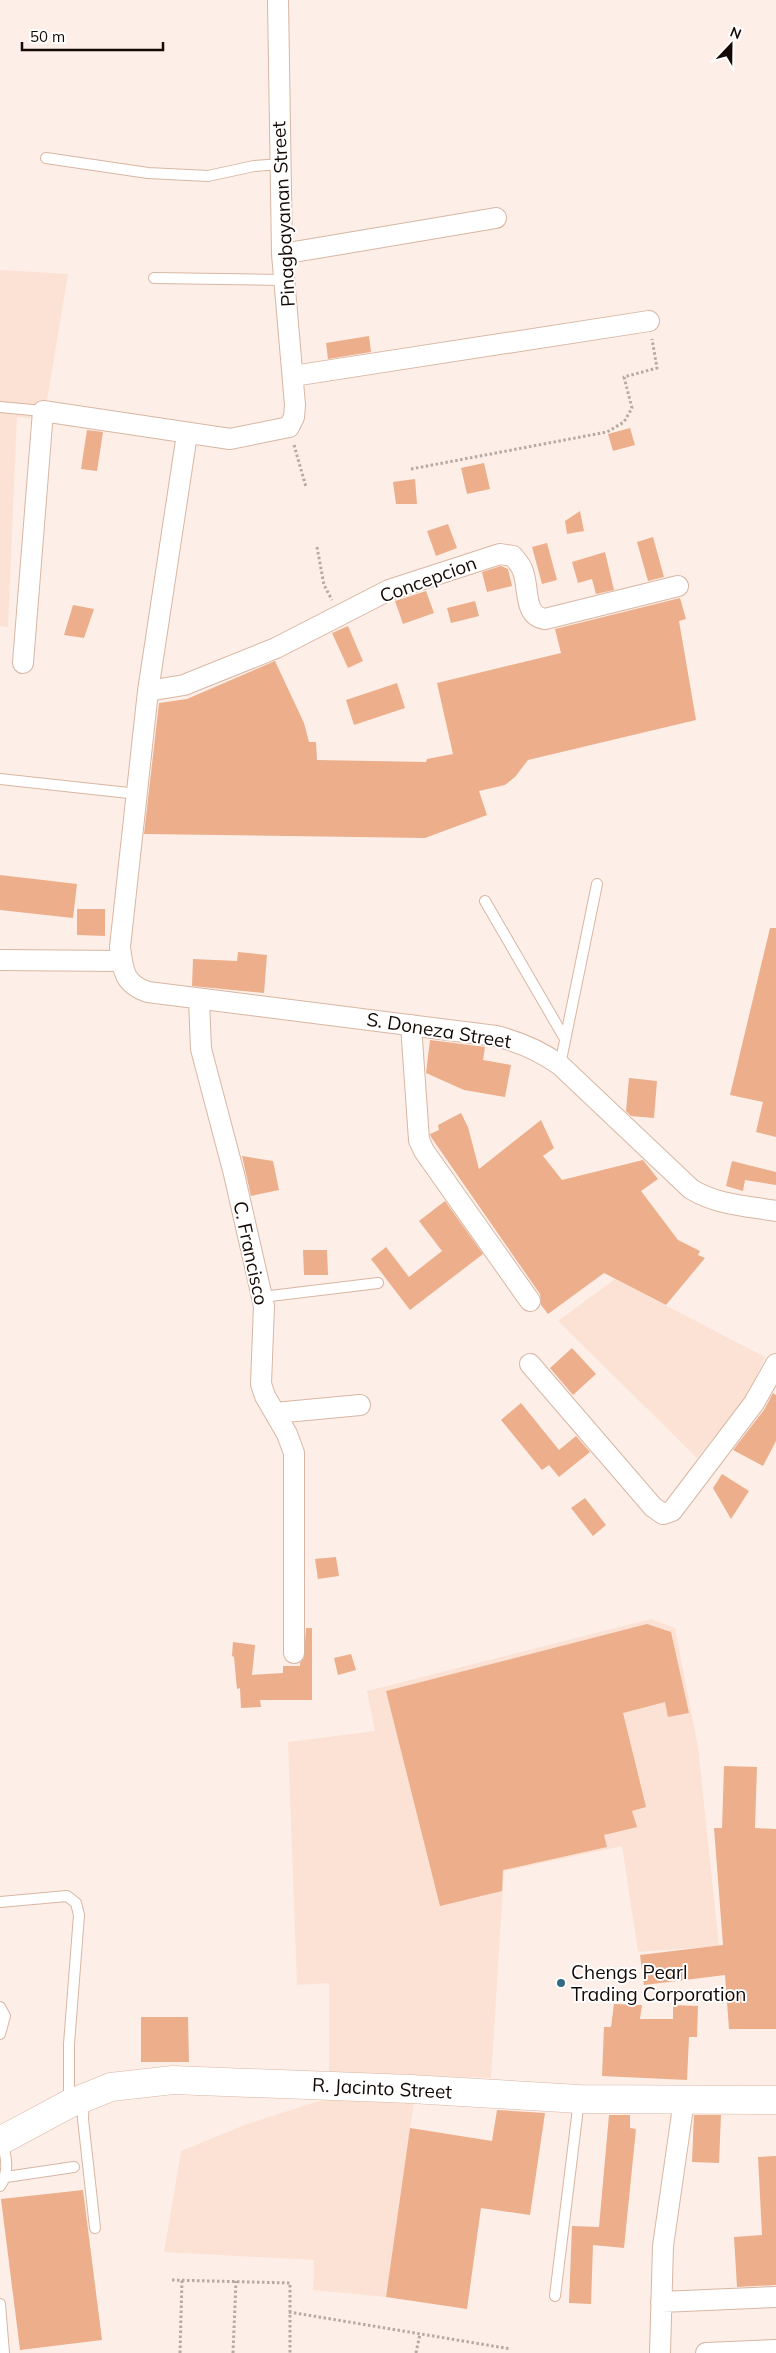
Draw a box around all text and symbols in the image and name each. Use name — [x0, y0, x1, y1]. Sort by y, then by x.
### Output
scale bar — [22, 20, 164, 52]
north arrow — [706, 20, 756, 70]
text: N — [728, 23, 744, 43]
text: 50 m — [30, 27, 65, 46]
street label: Pinagbayanan Street — [266, 120, 300, 308]
street label: Concepcion — [376, 550, 480, 608]
street label: S. Doneza Street — [365, 1007, 513, 1053]
street label: C. Francisco — [228, 1199, 274, 1307]
place label: Chengs Pearl Trading Corporation — [571, 1960, 746, 2006]
marker: Chengs Pearl Trading Corporation — [555, 1977, 567, 1989]
street label: R. Jacinto Street — [311, 2072, 453, 2104]

